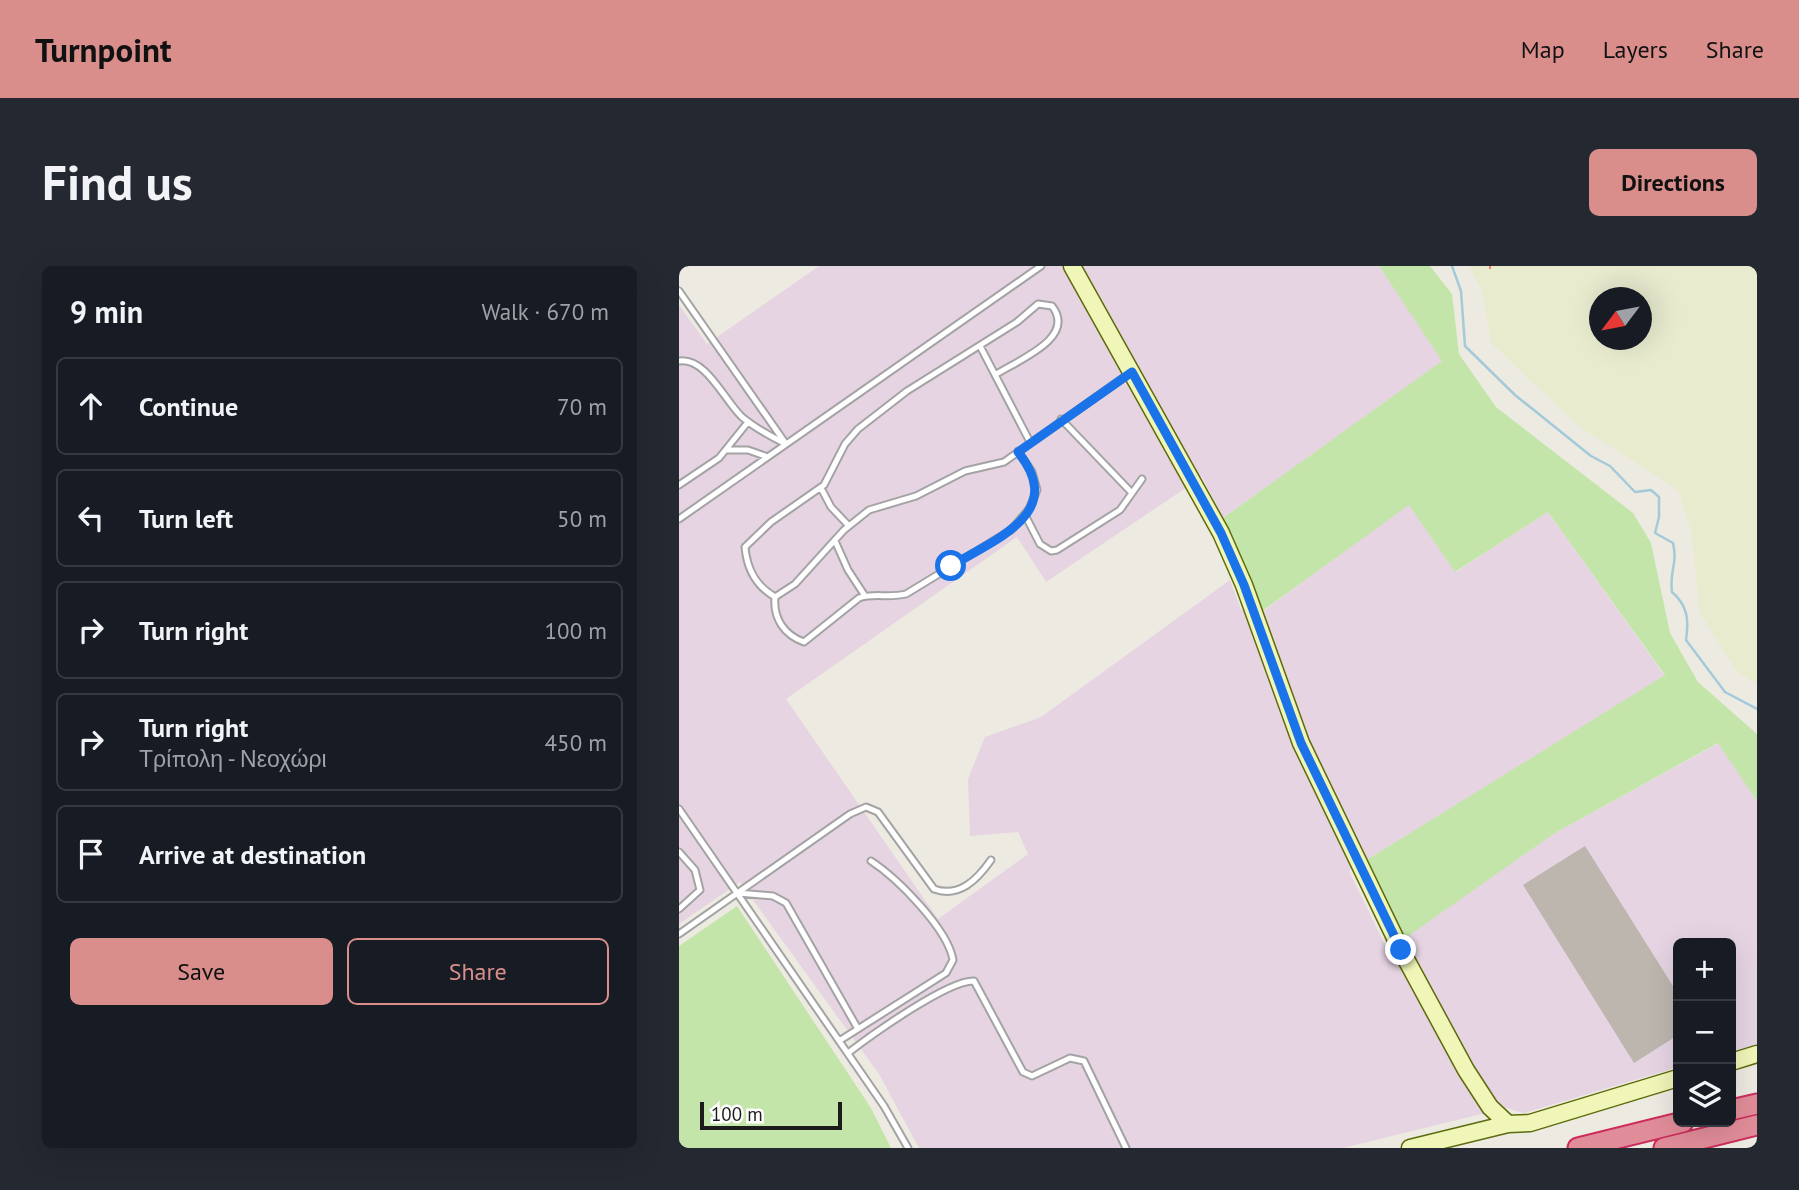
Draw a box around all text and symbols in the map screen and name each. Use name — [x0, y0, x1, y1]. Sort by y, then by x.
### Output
text: Turnpoint — [35, 28, 172, 71]
text: Map — [1521, 34, 1565, 65]
text: Layers — [1603, 34, 1668, 65]
text: Share — [1706, 34, 1764, 65]
button: Directions — [1589, 149, 1757, 216]
text: Find us — [42, 150, 193, 214]
north arrow — [1589, 287, 1652, 350]
text: 9 min — [70, 292, 143, 331]
text: Walk · 670 m — [482, 297, 609, 326]
icon: ahead — [72, 387, 110, 425]
text: Continue — [139, 390, 238, 423]
text: 70 m — [557, 392, 607, 421]
icon: left — [72, 499, 110, 537]
text: Turn left — [139, 502, 233, 535]
text: 50 m — [557, 504, 607, 533]
route start — [935, 550, 966, 581]
icon: right — [72, 611, 110, 649]
text: Turn right — [139, 614, 248, 647]
text: 100 m — [545, 616, 607, 645]
text: Turn right — [139, 711, 248, 744]
icon: right — [72, 723, 110, 761]
text: 450 m — [545, 728, 607, 757]
text: Τρίπολη - Νεοχώρι — [139, 744, 327, 773]
icon: arrive — [72, 835, 110, 873]
text: Arrive at destination — [139, 838, 366, 871]
route end — [1385, 934, 1416, 965]
button: Save — [70, 938, 333, 1005]
button: Share — [347, 938, 609, 1005]
map controls — [1673, 938, 1736, 1127]
button: + — [1673, 938, 1736, 1001]
button: − — [1673, 1001, 1736, 1064]
button: layers — [1673, 1064, 1736, 1127]
scale bar — [700, 1099, 842, 1131]
text: 100 m — [711, 1102, 763, 1126]

